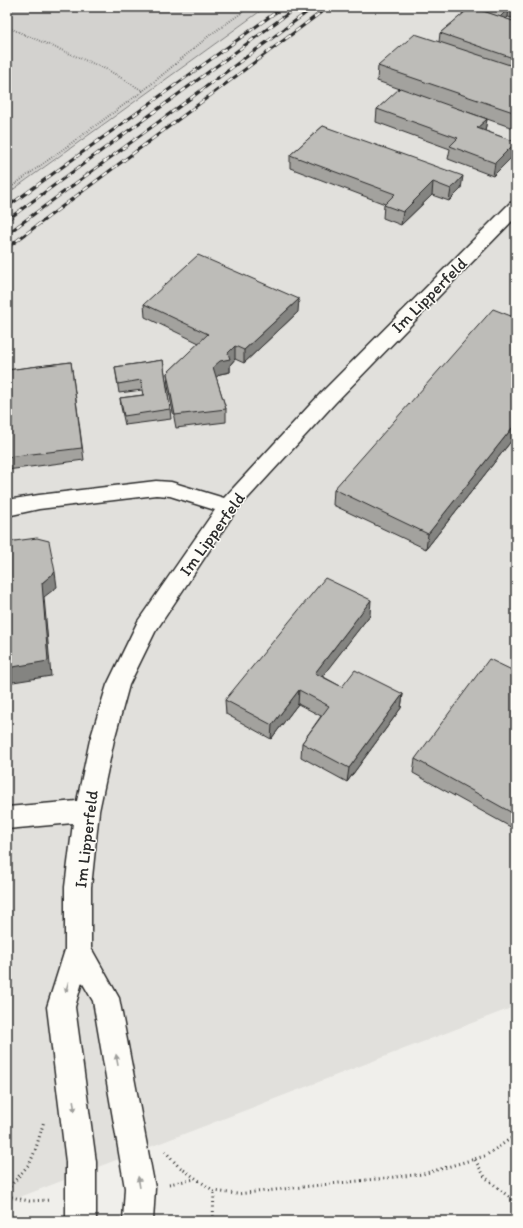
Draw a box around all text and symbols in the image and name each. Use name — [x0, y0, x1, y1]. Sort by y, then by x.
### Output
street label: Im Lipperfeld — [387, 253, 471, 337]
street label: Im Lipperfeld — [175, 488, 249, 580]
street label: Im Lipperfeld — [70, 788, 102, 889]
one-way arrow — [64, 981, 70, 993]
one-way arrow — [114, 1054, 120, 1066]
one-way arrow — [71, 1100, 77, 1112]
one-way arrow — [136, 1176, 142, 1188]

